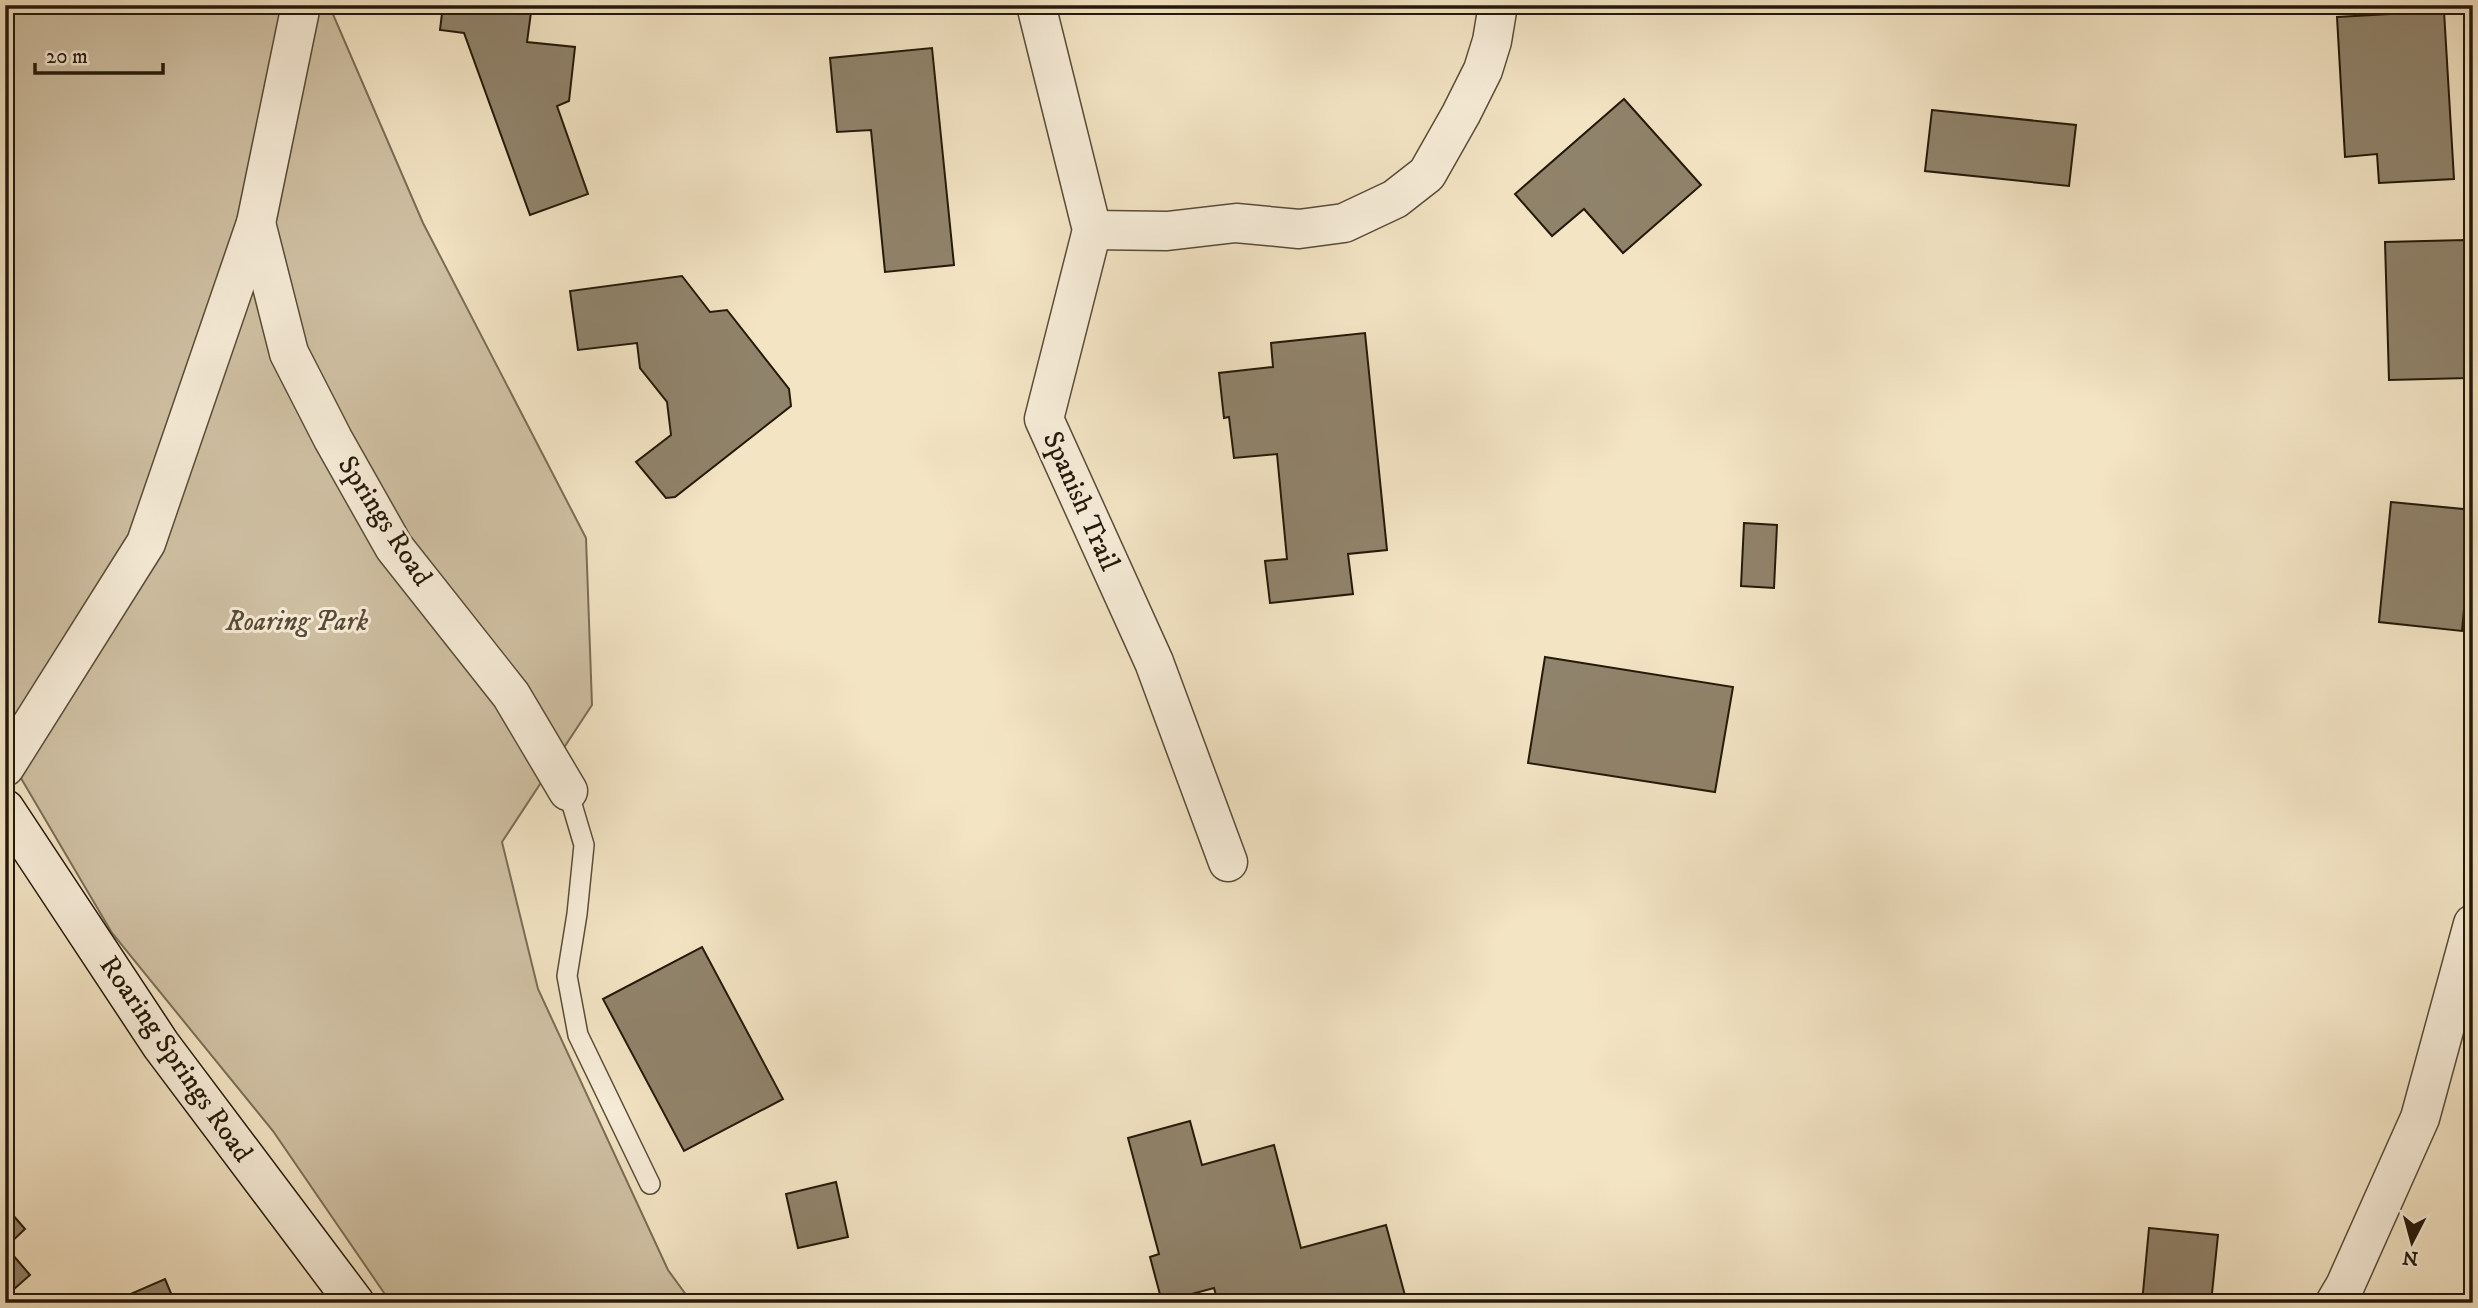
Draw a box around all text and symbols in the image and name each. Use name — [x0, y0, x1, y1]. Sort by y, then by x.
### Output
scale bar — [35, 32, 163, 76]
text: 20 m — [46, 44, 88, 70]
street label: Spanish Trail — [1035, 426, 1127, 577]
street label: Springs Road — [330, 449, 440, 593]
park label: Roaring Park — [225, 604, 369, 639]
street label: Roaring Springs Road — [92, 949, 260, 1169]
north arrow — [2376, 1206, 2446, 1276]
text: N — [2401, 1245, 2419, 1270]

